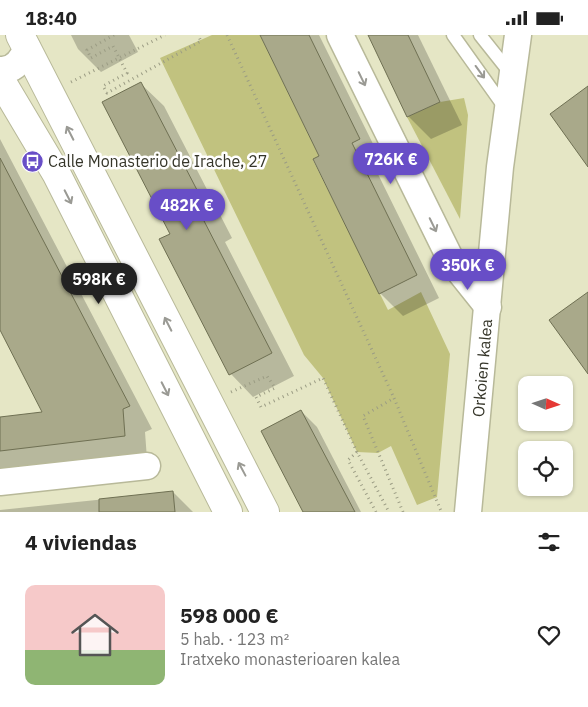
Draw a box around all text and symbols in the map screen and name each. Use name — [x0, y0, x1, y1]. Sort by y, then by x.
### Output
text: 18:40 — [25, 6, 77, 30]
one-way arrow — [474, 65, 485, 78]
one-way arrow — [358, 71, 367, 86]
one-way arrow — [65, 126, 74, 141]
pin: 726K € — [350, 143, 432, 185]
bus stop icon: Calle Monasterio de Irache, 27 — [20, 149, 44, 173]
text: 726K € — [364, 149, 418, 169]
place label: Calle Monasterio de Irache, 27 — [48, 151, 267, 171]
one-way arrow — [64, 189, 73, 204]
pin: 482K € — [146, 189, 228, 231]
text: 482K € — [160, 195, 214, 215]
one-way arrow — [429, 217, 439, 232]
pin: 350K € — [427, 249, 509, 291]
text: 350K € — [441, 255, 495, 275]
pin: 598K € — [58, 263, 140, 305]
text: 598K € — [72, 269, 126, 289]
one-way arrow — [163, 317, 173, 332]
street label: Orkoien kalea — [468, 318, 496, 418]
north arrow — [518, 376, 572, 431]
map controls — [518, 376, 573, 496]
one-way arrow — [161, 381, 170, 396]
button: locate — [518, 441, 573, 496]
one-way arrow — [237, 462, 247, 477]
text: 4 viviendas — [25, 528, 137, 556]
icon: filters — [535, 528, 563, 556]
text: 598 000 € — [180, 601, 279, 629]
icon: home — [65, 605, 125, 665]
icon: heart — [535, 621, 563, 649]
text: 5 hab. · 123 m² — [180, 629, 289, 649]
text: Iratxeko monasterioaren kalea — [180, 649, 400, 669]

